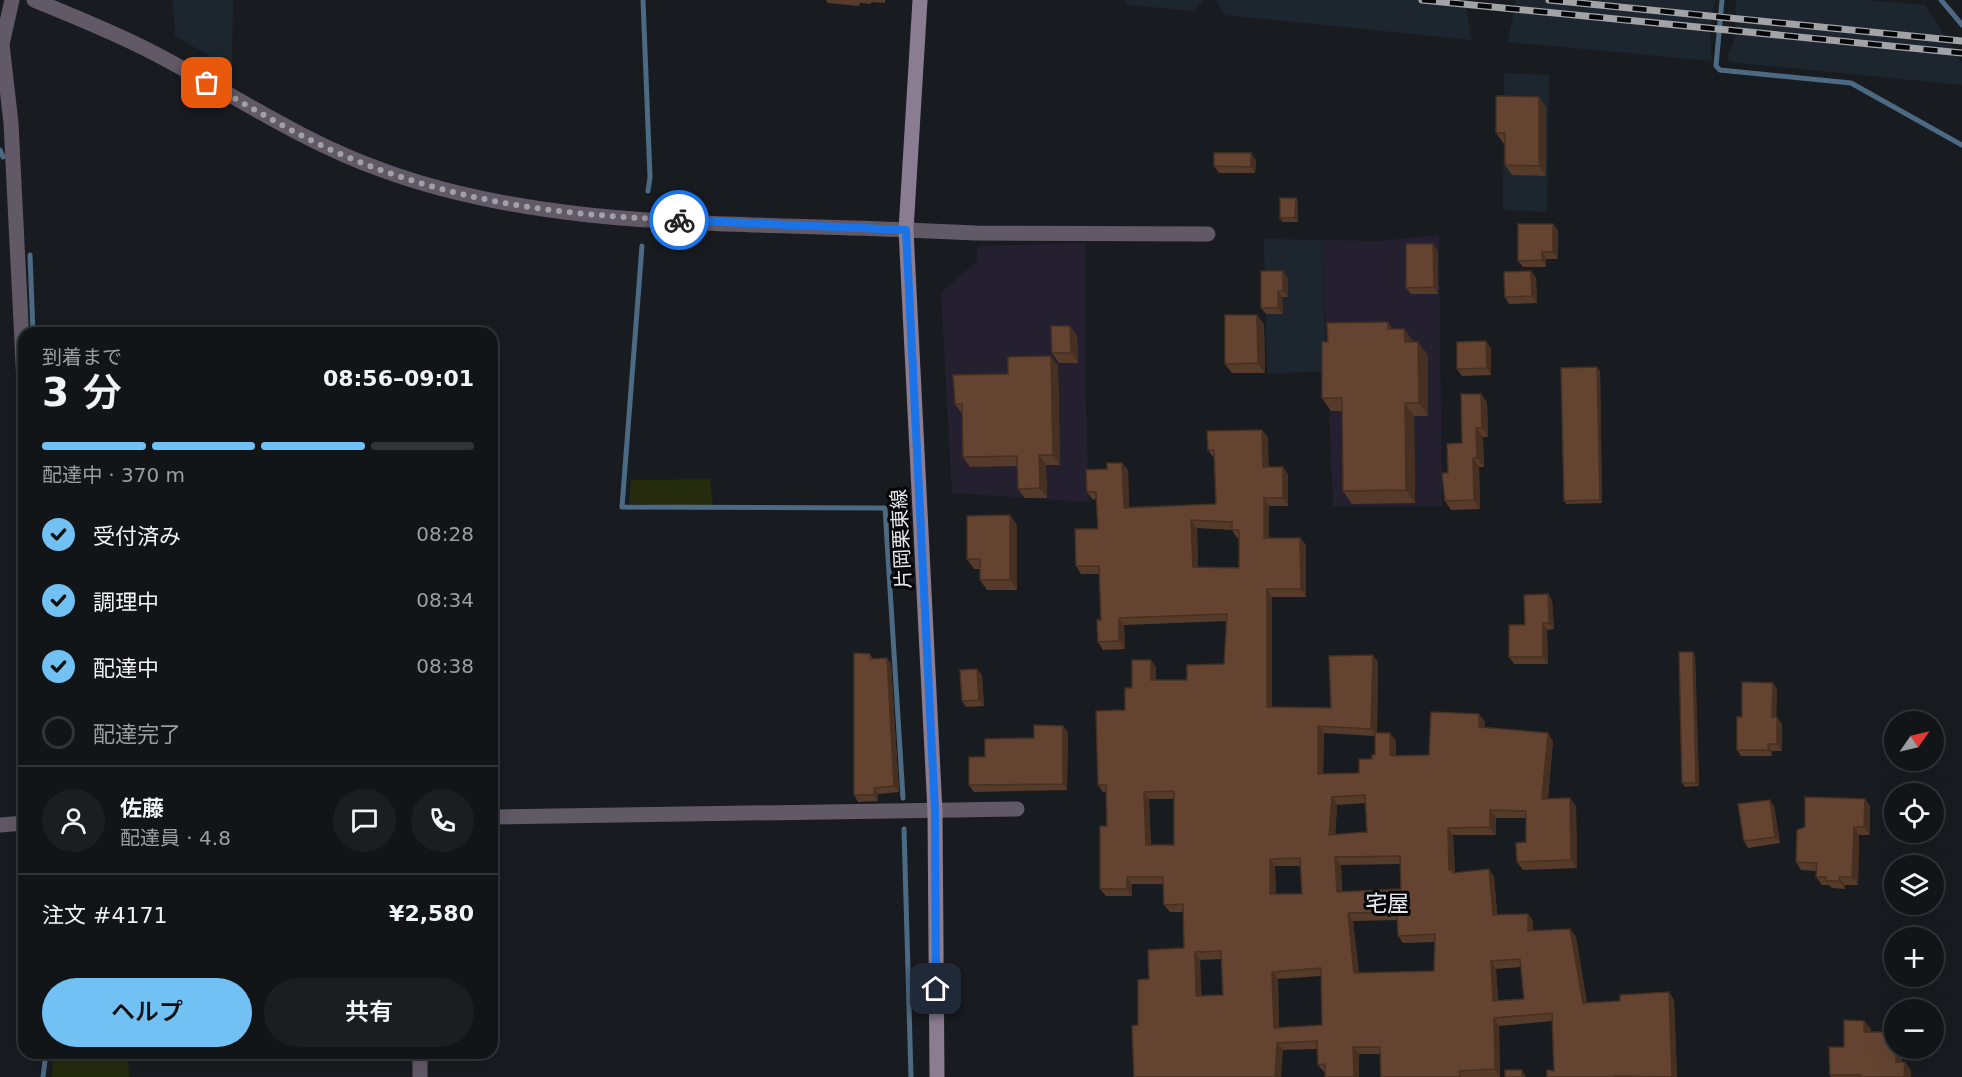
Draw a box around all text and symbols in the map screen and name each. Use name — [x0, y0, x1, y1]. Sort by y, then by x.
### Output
pin — [181, 57, 232, 108]
icon: bag — [190, 66, 223, 99]
courier — [649, 190, 709, 250]
icon: bike — [663, 204, 696, 237]
text: 到着まで — [42, 345, 122, 369]
text: 08:56–09:01 — [323, 366, 474, 391]
text: 3 分 — [42, 370, 122, 415]
text: 配達中 · 370 m — [42, 463, 185, 487]
street label: 片岡栗東線 — [886, 488, 916, 590]
icon: check — [42, 518, 75, 551]
text: 08:28 — [416, 522, 474, 546]
text: 受付済み — [93, 524, 181, 549]
icon: check — [42, 584, 75, 617]
text: 08:34 — [416, 588, 474, 612]
text: 調理中 — [93, 590, 159, 615]
icon: check — [42, 650, 75, 683]
text: 08:38 — [416, 654, 474, 678]
text: 配達中 — [93, 656, 159, 681]
north arrow — [1884, 711, 1944, 771]
map controls — [1884, 711, 1944, 1059]
text: 配達完了 — [93, 722, 181, 747]
button: locate — [1884, 783, 1944, 843]
button: person — [42, 789, 105, 852]
button: chat — [333, 789, 396, 852]
button: phone — [411, 789, 474, 852]
text: 佐藤 — [120, 796, 164, 821]
text: 配達員 · 4.8 — [120, 826, 231, 850]
button: layers — [1884, 855, 1944, 915]
district label: 宅屋 — [1365, 891, 1409, 916]
text: ¥2,580 — [389, 901, 474, 926]
text: 注文 #4171 — [42, 903, 167, 928]
button: + — [1884, 927, 1944, 987]
pin — [910, 963, 961, 1014]
icon: home — [919, 972, 952, 1005]
button: ヘルプ — [42, 978, 252, 1047]
button: 共有 — [264, 978, 474, 1047]
button: − — [1884, 999, 1944, 1059]

